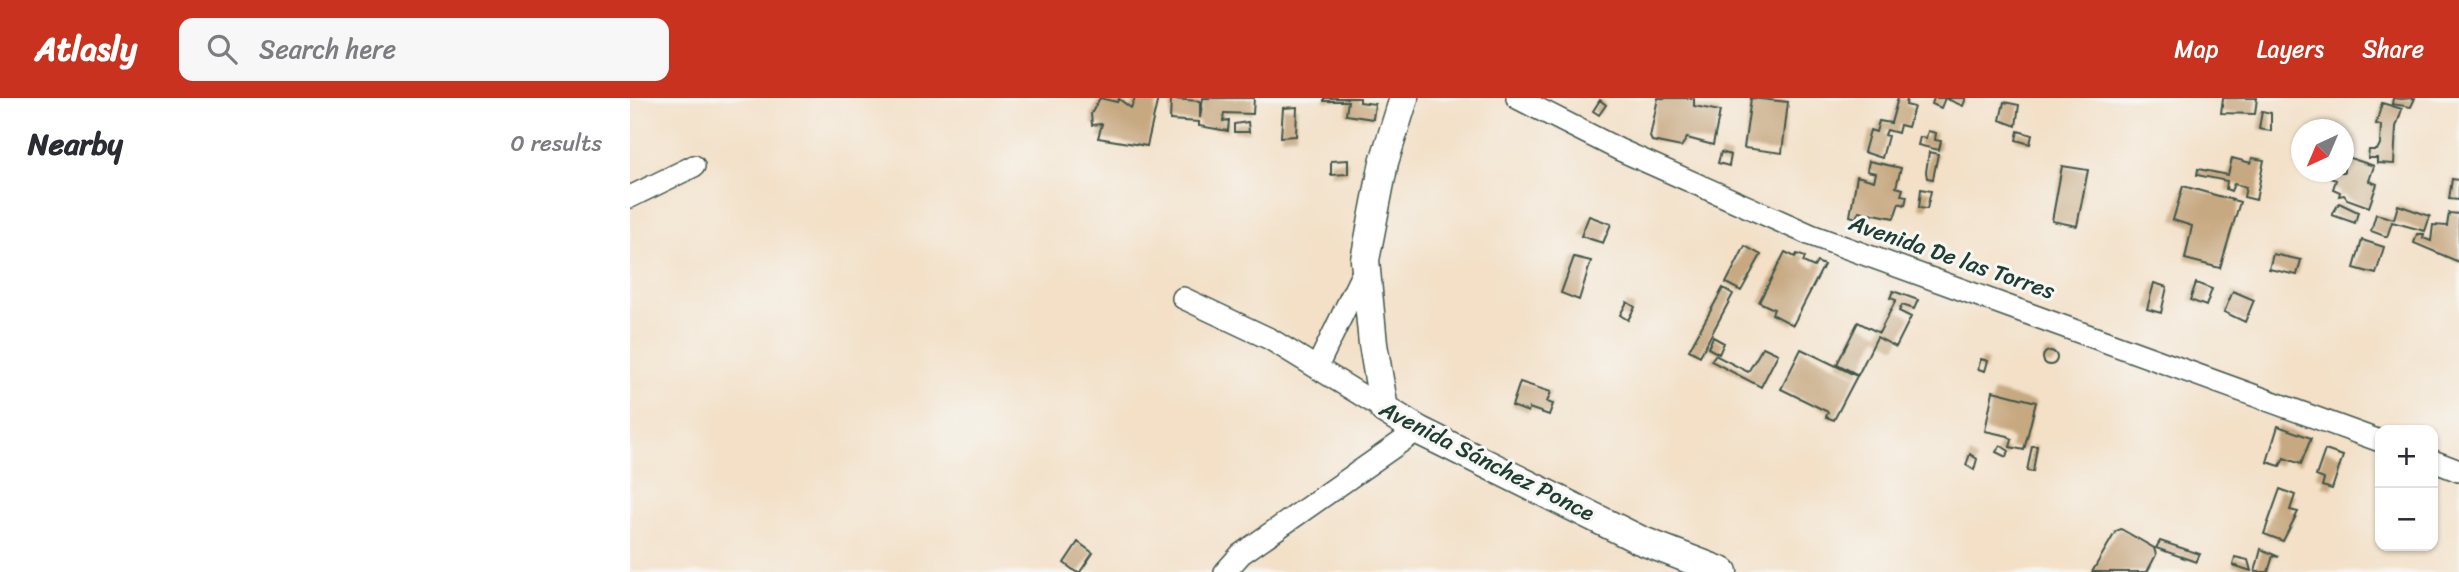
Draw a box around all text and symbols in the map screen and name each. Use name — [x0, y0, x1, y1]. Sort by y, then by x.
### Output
search box — [179, 18, 669, 81]
text: Atlasly — [35, 20, 137, 78]
text: Search here — [259, 26, 396, 72]
text: Map — [2174, 28, 2219, 70]
text: Layers — [2257, 28, 2324, 70]
text: Share — [2362, 28, 2424, 70]
icon: search — [203, 30, 241, 68]
text: Nearby — [28, 117, 123, 171]
north arrow — [2291, 119, 2354, 182]
text: 0 results — [510, 123, 602, 164]
street label: Avenida De las Torres — [1842, 202, 2061, 312]
street label: Avenida Sánchez Ponce — [1371, 388, 1602, 533]
map controls — [2375, 425, 2438, 551]
button: + — [2375, 425, 2438, 488]
button: − — [2375, 488, 2438, 551]

